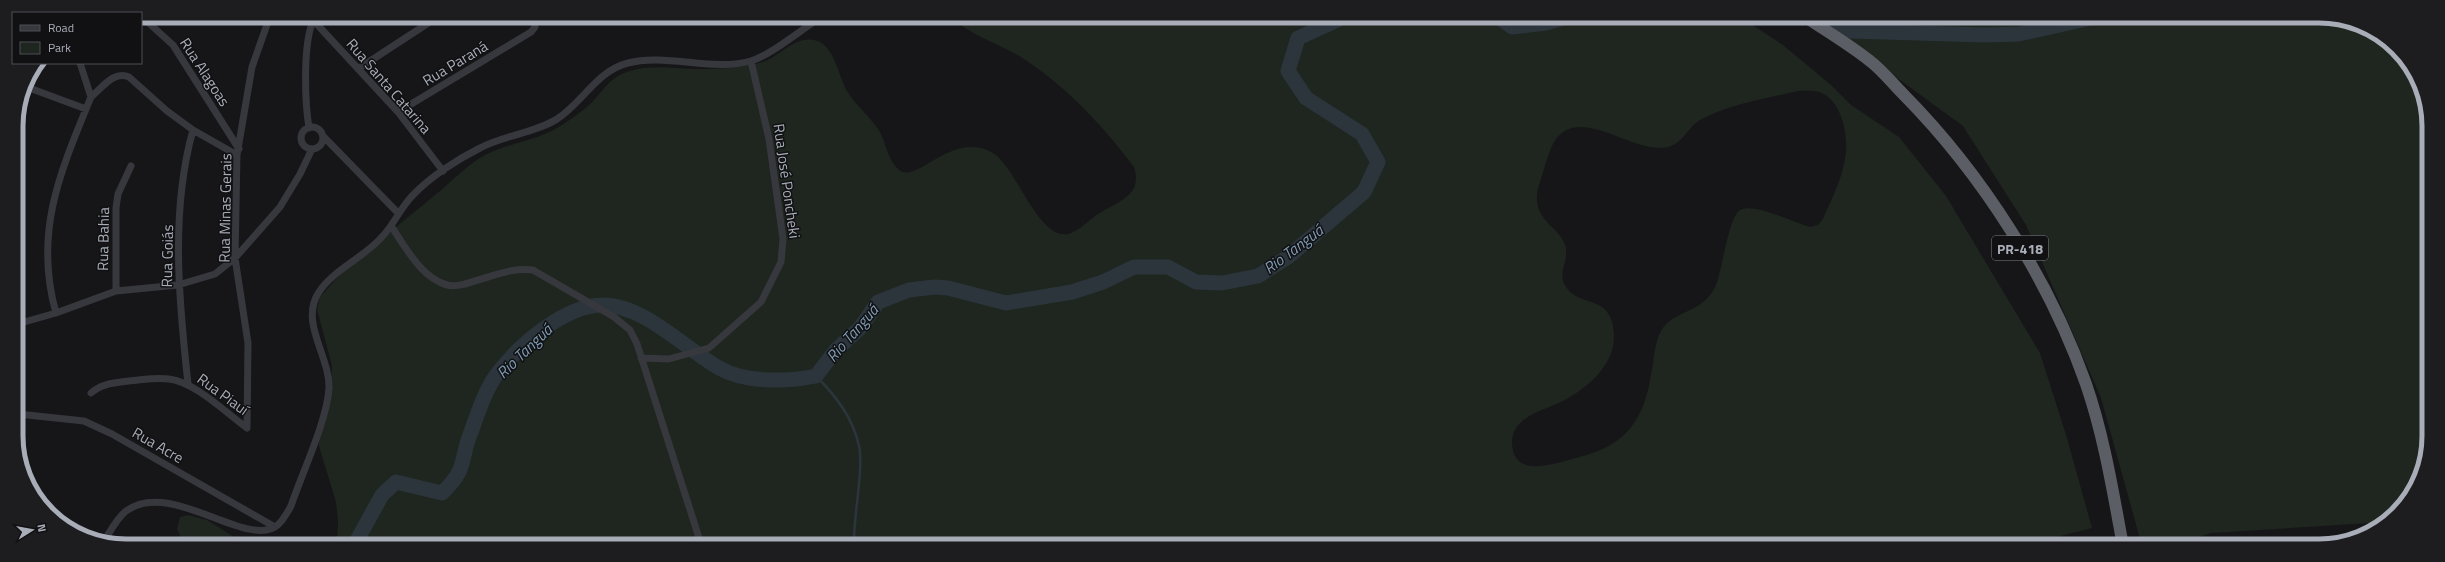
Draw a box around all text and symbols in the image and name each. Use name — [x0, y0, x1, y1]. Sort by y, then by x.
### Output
legend — [12, 12, 142, 64]
text: Road — [48, 18, 74, 37]
street label: Rua Alagoas — [174, 33, 236, 111]
street label: Rua Santa Catarina — [341, 33, 437, 139]
street label: Rua Paraná — [418, 34, 492, 92]
text: Park — [48, 38, 71, 57]
street label: Rua José Poncheki — [768, 122, 806, 240]
street label: Rua Minas Gerais — [213, 153, 237, 263]
street label: Rua Bahia — [91, 207, 115, 271]
water label: Rio Tanguá — [1258, 217, 1330, 279]
street label: Rua Goiás — [155, 224, 179, 288]
road number: PR-418 — [1992, 236, 2048, 260]
water label: Rio Tanguá — [820, 297, 885, 367]
water label: Rio Tanguá — [491, 317, 559, 384]
street label: Rua Piauí — [192, 367, 255, 422]
street label: Rua Acre — [128, 421, 188, 469]
north arrow — [12, 510, 52, 550]
text: N — [33, 523, 50, 533]

